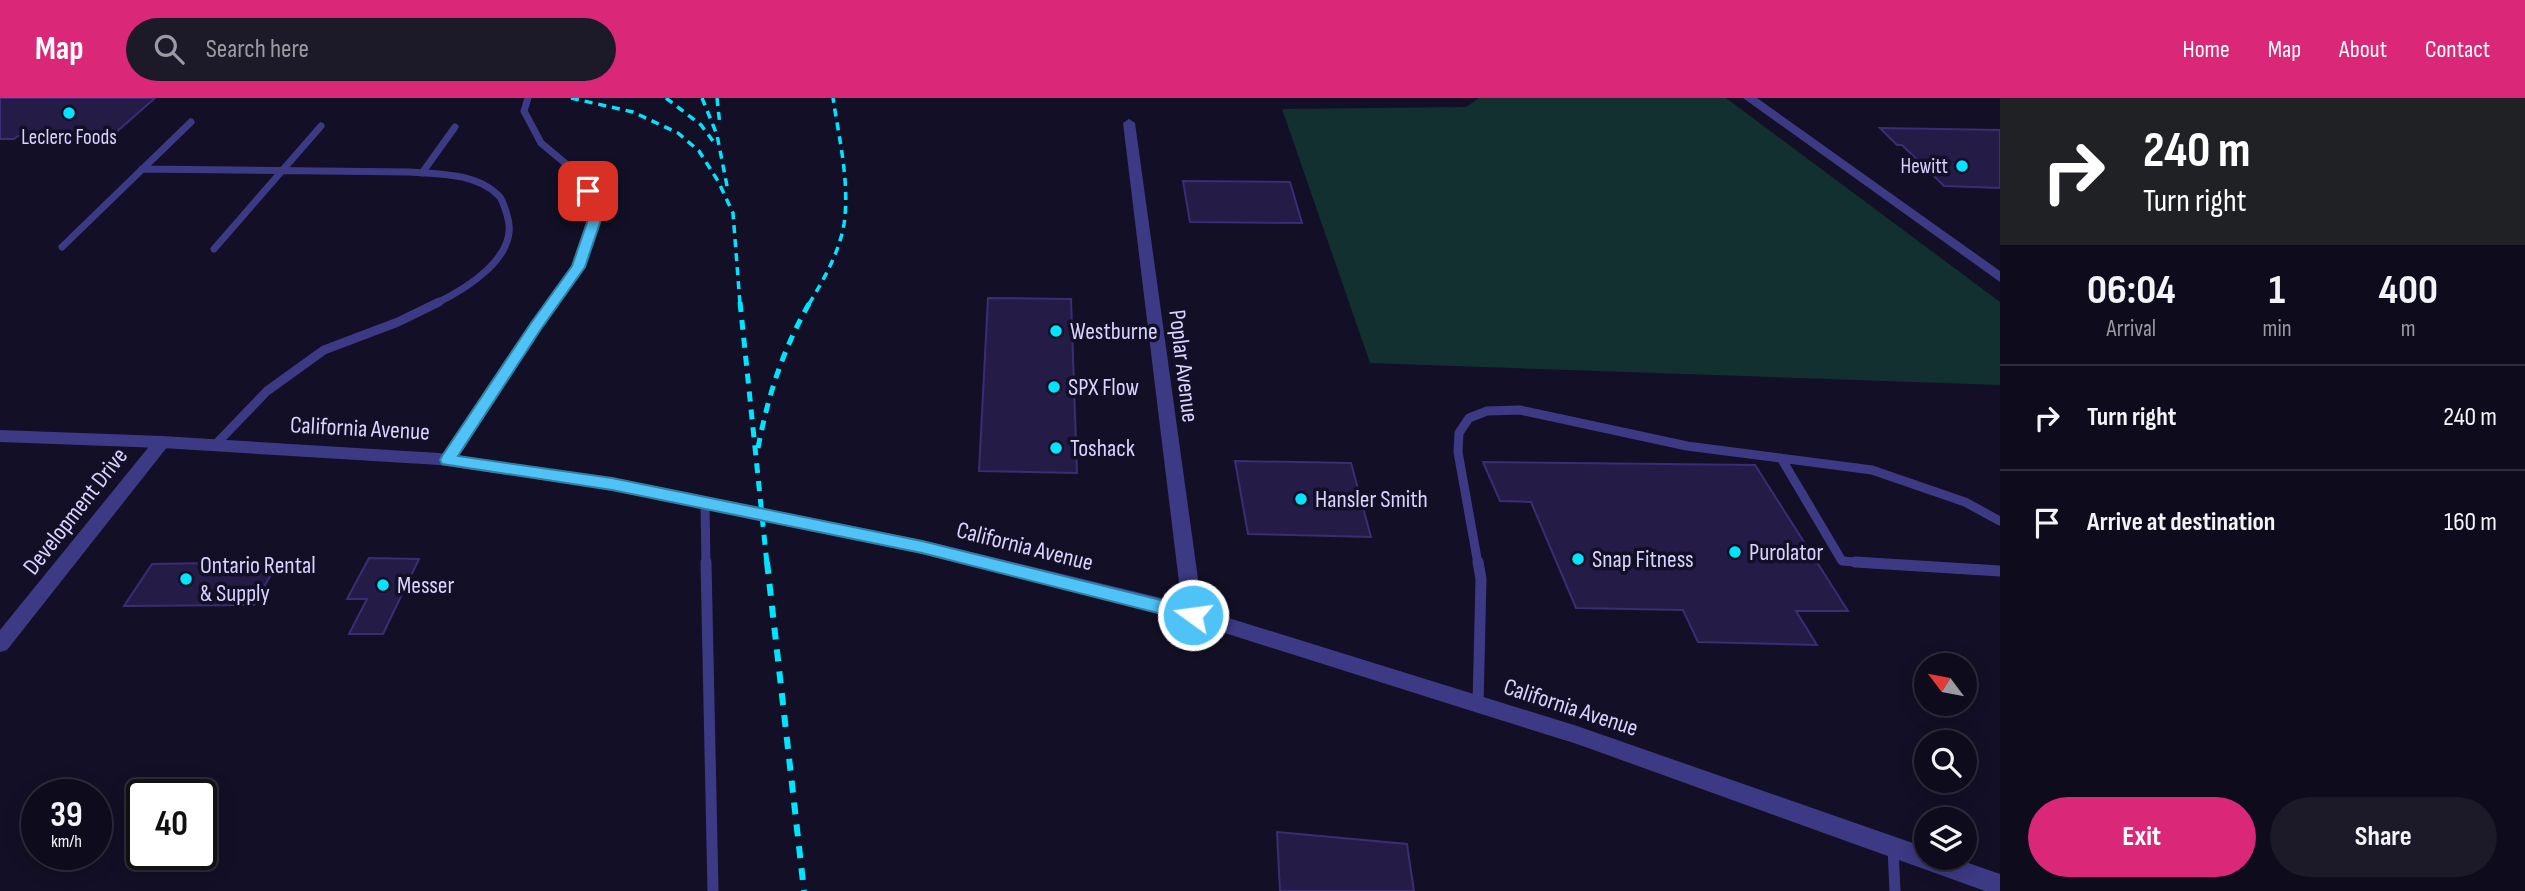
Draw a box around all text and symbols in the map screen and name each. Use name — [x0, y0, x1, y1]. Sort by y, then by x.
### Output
search box — [126, 18, 616, 81]
text: Map — [35, 29, 84, 69]
icon: search — [150, 30, 188, 68]
text: Search here — [206, 34, 309, 65]
text: Home — [2182, 35, 2230, 64]
text: Map — [2268, 35, 2301, 64]
text: About — [2339, 35, 2387, 64]
text: Contact — [2425, 35, 2490, 64]
marker: Leclerc Foods — [61, 105, 77, 121]
text: 240 m — [2143, 122, 2251, 181]
place label: Leclerc Foods — [21, 125, 117, 150]
icon: right — [2028, 126, 2119, 217]
place label: Hewitt — [1900, 154, 1948, 179]
marker: Hewitt — [1954, 158, 1970, 174]
pin — [558, 161, 618, 221]
icon: arrive — [569, 172, 607, 210]
text: Turn right — [2143, 182, 2247, 221]
text: 06:04 — [2087, 265, 2176, 316]
text: 1 — [2269, 265, 2285, 316]
text: 400 — [2378, 265, 2438, 316]
street label: Poplar Avenue — [1162, 308, 1205, 424]
text: Arrival — [2107, 315, 2156, 343]
text: min — [2263, 315, 2292, 343]
text: m — [2401, 315, 2416, 343]
place label: Westburne — [1070, 317, 1158, 346]
marker: Westburne — [1048, 323, 1064, 339]
place label: SPX Flow — [1068, 373, 1139, 402]
marker: SPX Flow — [1046, 379, 1062, 395]
icon: right — [2028, 399, 2066, 437]
text: Turn right — [2087, 402, 2176, 433]
text: 240 m — [2443, 402, 2497, 433]
street label: California Avenue — [289, 410, 430, 447]
place label: Toshack — [1070, 434, 1135, 463]
marker: Toshack — [1048, 440, 1064, 456]
street label: Development Drive — [17, 442, 134, 580]
place label: Hansler Smith — [1315, 485, 1428, 514]
marker: Hansler Smith — [1293, 491, 1309, 507]
icon: arrive — [2028, 504, 2066, 542]
text: Arrive at destination — [2087, 507, 2275, 538]
text: 160 m — [2444, 507, 2497, 538]
street label: California Avenue — [954, 516, 1096, 577]
place label: Purolator — [1749, 538, 1823, 567]
marker: Purolator — [1727, 544, 1743, 560]
place label: Snap Fitness — [1592, 545, 1694, 574]
place label: Ontario Rental & Supply — [200, 551, 316, 608]
marker: Snap Fitness — [1570, 551, 1586, 567]
marker: Ontario Rental & Supply — [178, 571, 194, 587]
place label: Messer — [397, 571, 455, 600]
marker: Messer — [375, 577, 391, 593]
position arrow — [1156, 578, 1230, 652]
north arrow — [1914, 653, 1978, 716]
map controls — [1914, 653, 1977, 870]
street label: California Avenue — [1500, 672, 1642, 743]
button: search — [1914, 730, 1977, 793]
speed limit sign: 40 — [126, 779, 217, 870]
text: 39 — [50, 794, 83, 837]
button: Exit — [2028, 797, 2256, 877]
button: Share — [2270, 797, 2497, 877]
button: layers — [1914, 807, 1977, 870]
text: km/h — [51, 831, 82, 852]

